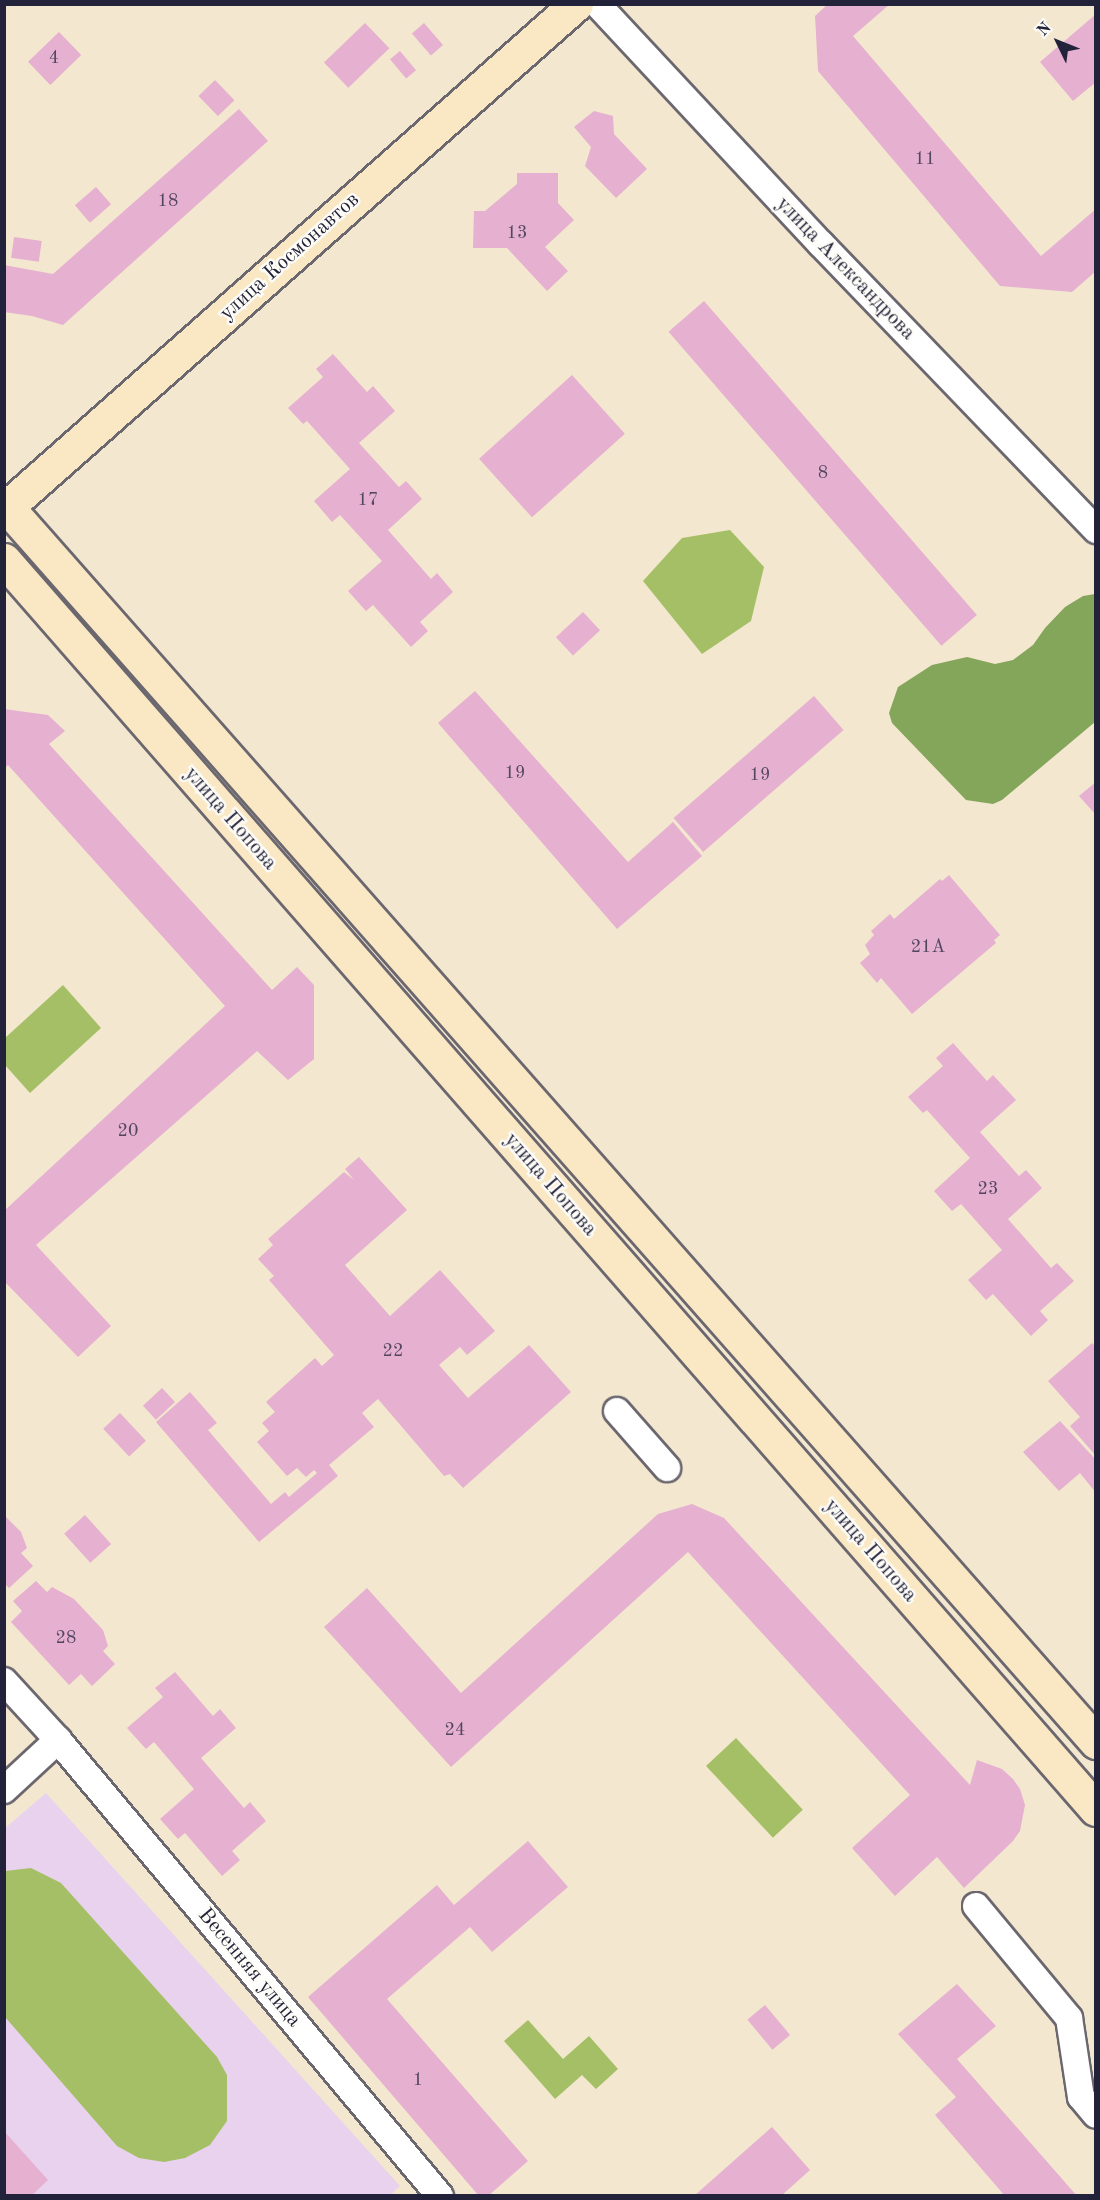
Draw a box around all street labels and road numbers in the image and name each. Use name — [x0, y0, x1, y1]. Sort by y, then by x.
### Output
street label: улица Космонавтов — [215, 188, 365, 326]
street label: улица Александрова — [770, 192, 920, 346]
street label: улица Попова — [178, 762, 282, 876]
street label: улица Попова — [498, 1128, 602, 1242]
street label: улица Попова — [818, 1494, 922, 1608]
street label: Весенняя улица — [192, 1903, 306, 2033]

